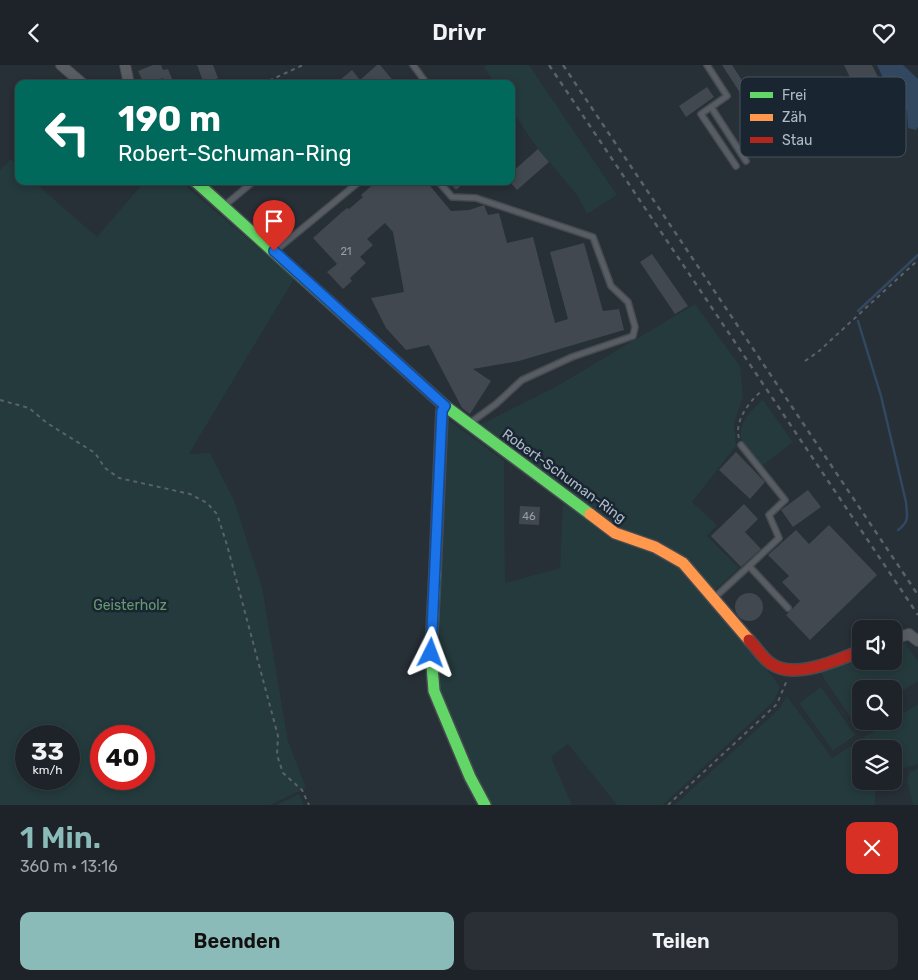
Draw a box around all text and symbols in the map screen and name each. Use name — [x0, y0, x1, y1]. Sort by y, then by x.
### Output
icon: back — [20, 19, 48, 47]
text: Drivr — [432, 19, 486, 46]
icon: heart — [870, 19, 898, 47]
legend — [740, 77, 906, 157]
text: Frei — [782, 87, 806, 104]
text: 190 m — [118, 98, 221, 140]
icon: left — [35, 100, 100, 165]
text: Zäh — [782, 109, 807, 126]
text: Stau — [782, 132, 812, 149]
text: Robert-Schuman-Ring — [118, 140, 352, 167]
pin — [253, 200, 295, 251]
icon: arrive — [260, 207, 288, 235]
house number: 21 — [340, 245, 352, 258]
street label: Robert-Schuman-Ring — [499, 425, 629, 527]
house number: 46 — [522, 510, 536, 523]
park label: Geisterholz — [93, 597, 167, 614]
map controls — [852, 620, 902, 790]
button: sound — [852, 620, 902, 670]
position arrow — [404, 626, 456, 678]
button: search — [852, 680, 902, 730]
speed limit sign: 40 — [90, 725, 155, 790]
text: 33 — [31, 737, 64, 766]
button: layers — [852, 740, 902, 790]
text: km/h — [33, 763, 62, 777]
text: 1 Min. — [20, 820, 101, 856]
button: close — [846, 822, 898, 874]
text: 360 m · 13:16 — [20, 857, 118, 876]
button: Beenden — [20, 912, 454, 970]
button: Teilen — [464, 912, 898, 970]

